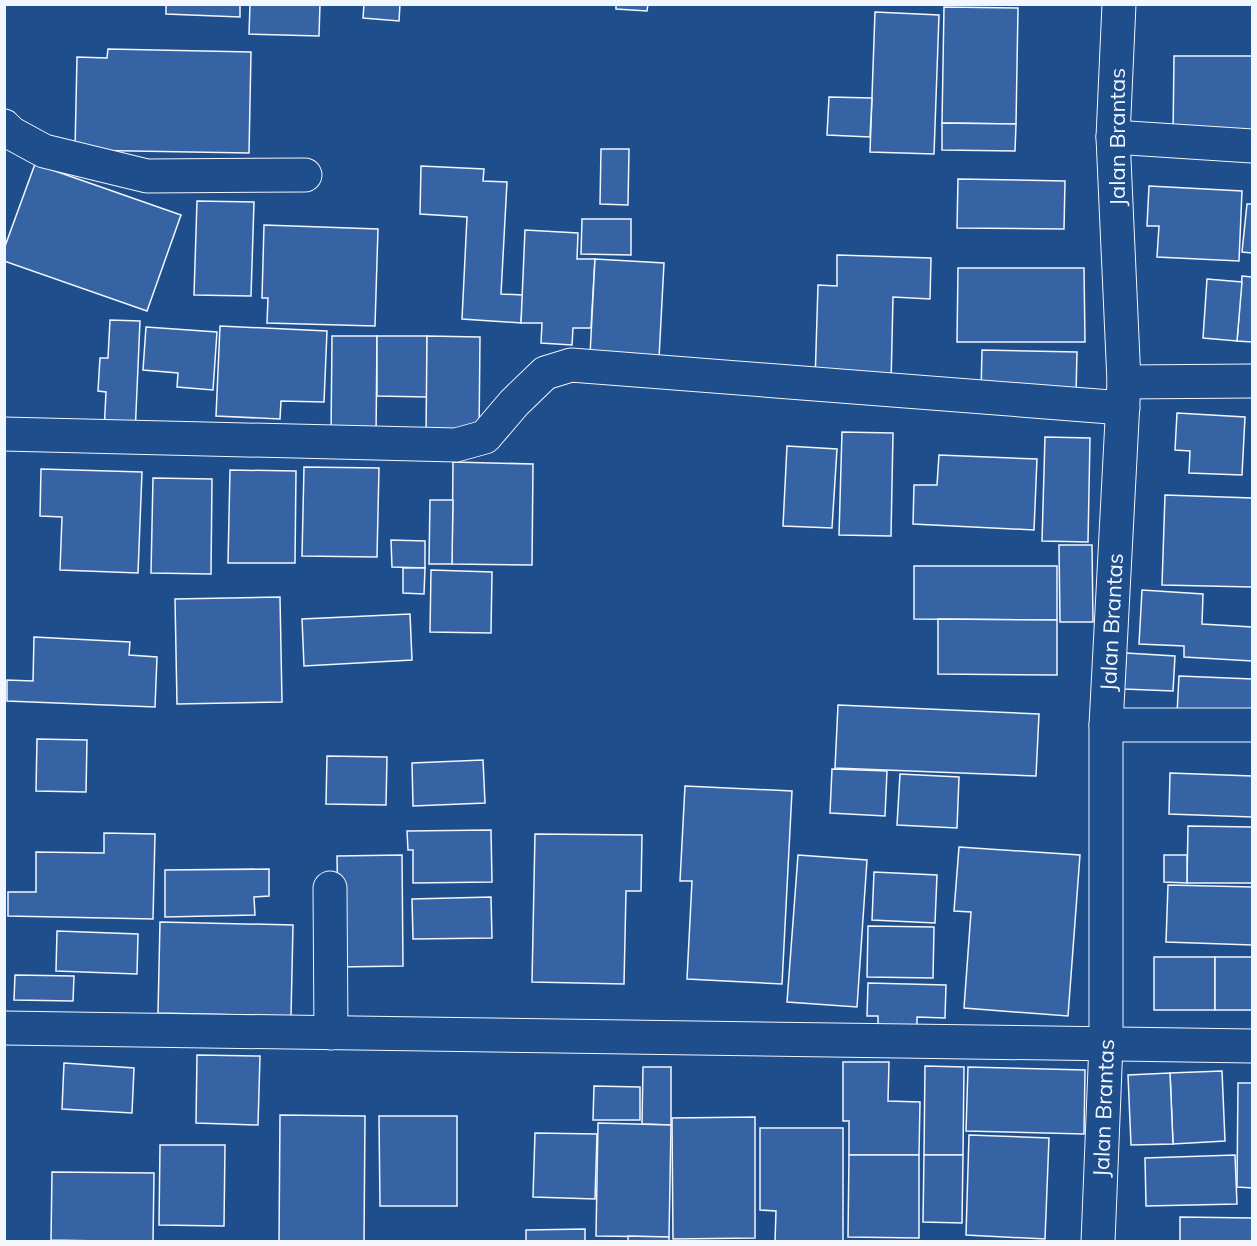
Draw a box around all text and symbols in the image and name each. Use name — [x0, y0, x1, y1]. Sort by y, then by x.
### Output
street label: Jalan Brantas — [1103, 68, 1131, 206]
street label: Jalan Brantas — [1094, 552, 1129, 692]
street label: Jalan Brantas — [1087, 1038, 1120, 1178]

